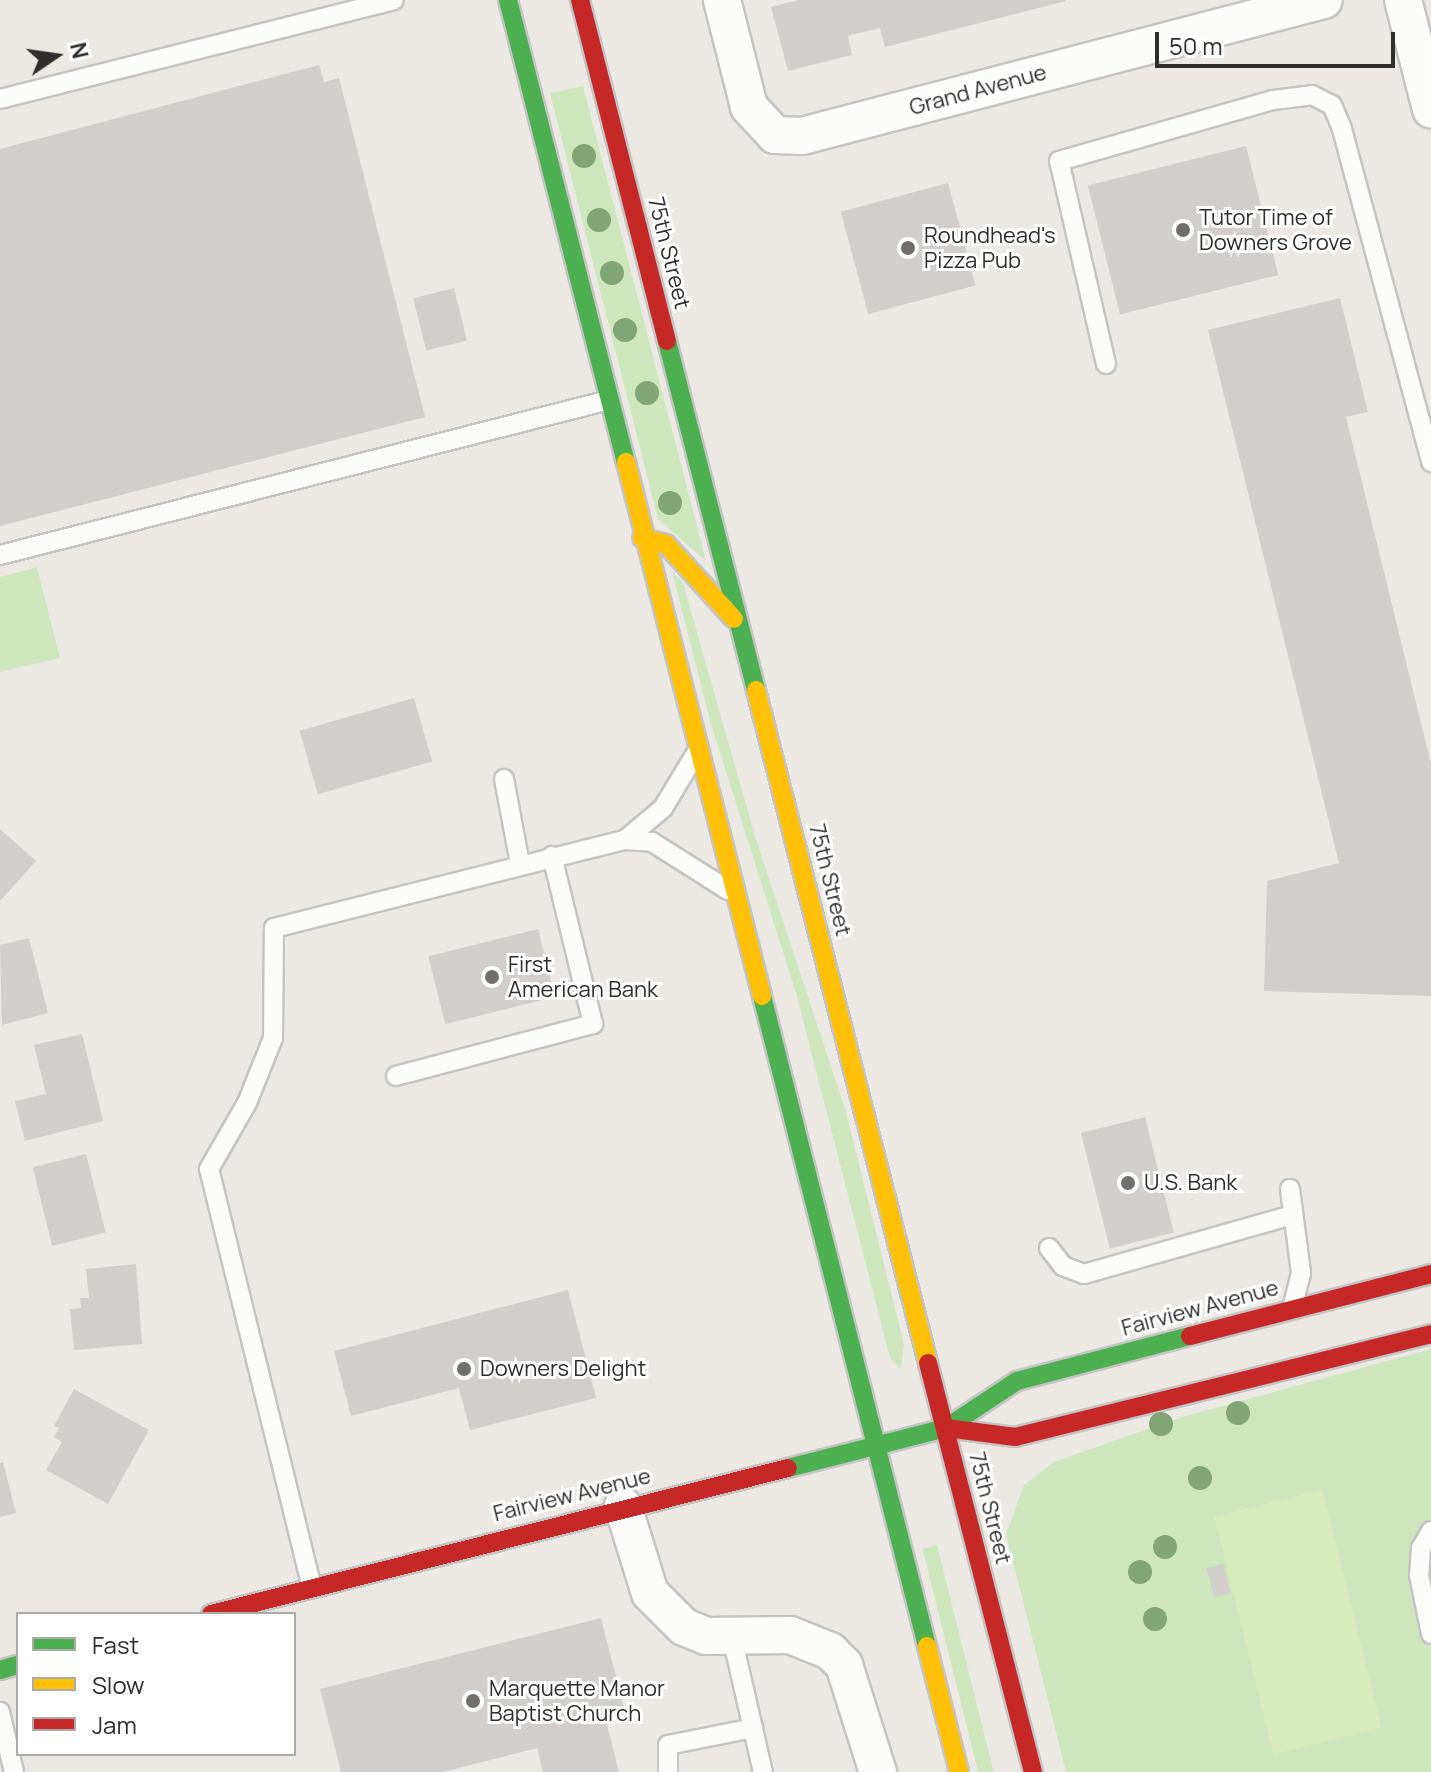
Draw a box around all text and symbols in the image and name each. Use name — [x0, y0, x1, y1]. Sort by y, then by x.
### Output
north arrow — [16, 16, 96, 96]
scale bar — [1159, 16, 1399, 66]
text: 50 m — [1169, 29, 1223, 62]
text: N — [63, 40, 96, 62]
street label: Grand Avenue — [907, 59, 1049, 121]
street label: 75th Street — [642, 194, 696, 312]
place label: Tutor Time of Downers Grove — [1199, 204, 1352, 256]
marker: Tutor Time of Downers Grove — [1174, 221, 1192, 239]
place label: Roundhead's Pizza Pub — [924, 222, 1055, 274]
marker: Roundhead's Pizza Pub — [899, 239, 917, 257]
street label: 75th Street — [803, 821, 857, 939]
place label: First American Bank — [508, 951, 658, 1002]
marker: First American Bank — [483, 968, 501, 986]
place label: U.S. Bank — [1144, 1170, 1237, 1196]
marker: U.S. Bank — [1119, 1174, 1137, 1192]
street label: Fairview Avenue — [1119, 1274, 1281, 1342]
place label: Downers Delight — [480, 1356, 646, 1382]
marker: Downers Delight — [455, 1360, 473, 1378]
street label: 75th Street — [963, 1449, 1017, 1567]
street label: Fairview Avenue — [491, 1463, 653, 1527]
legend — [16, 1612, 296, 1756]
text: Fast — [92, 1628, 139, 1661]
text: Slow — [92, 1668, 145, 1701]
place label: Marquette Manor Baptist Church — [489, 1675, 665, 1726]
marker: Marquette Manor Baptist Church — [464, 1692, 482, 1710]
text: Jam — [92, 1708, 137, 1741]

